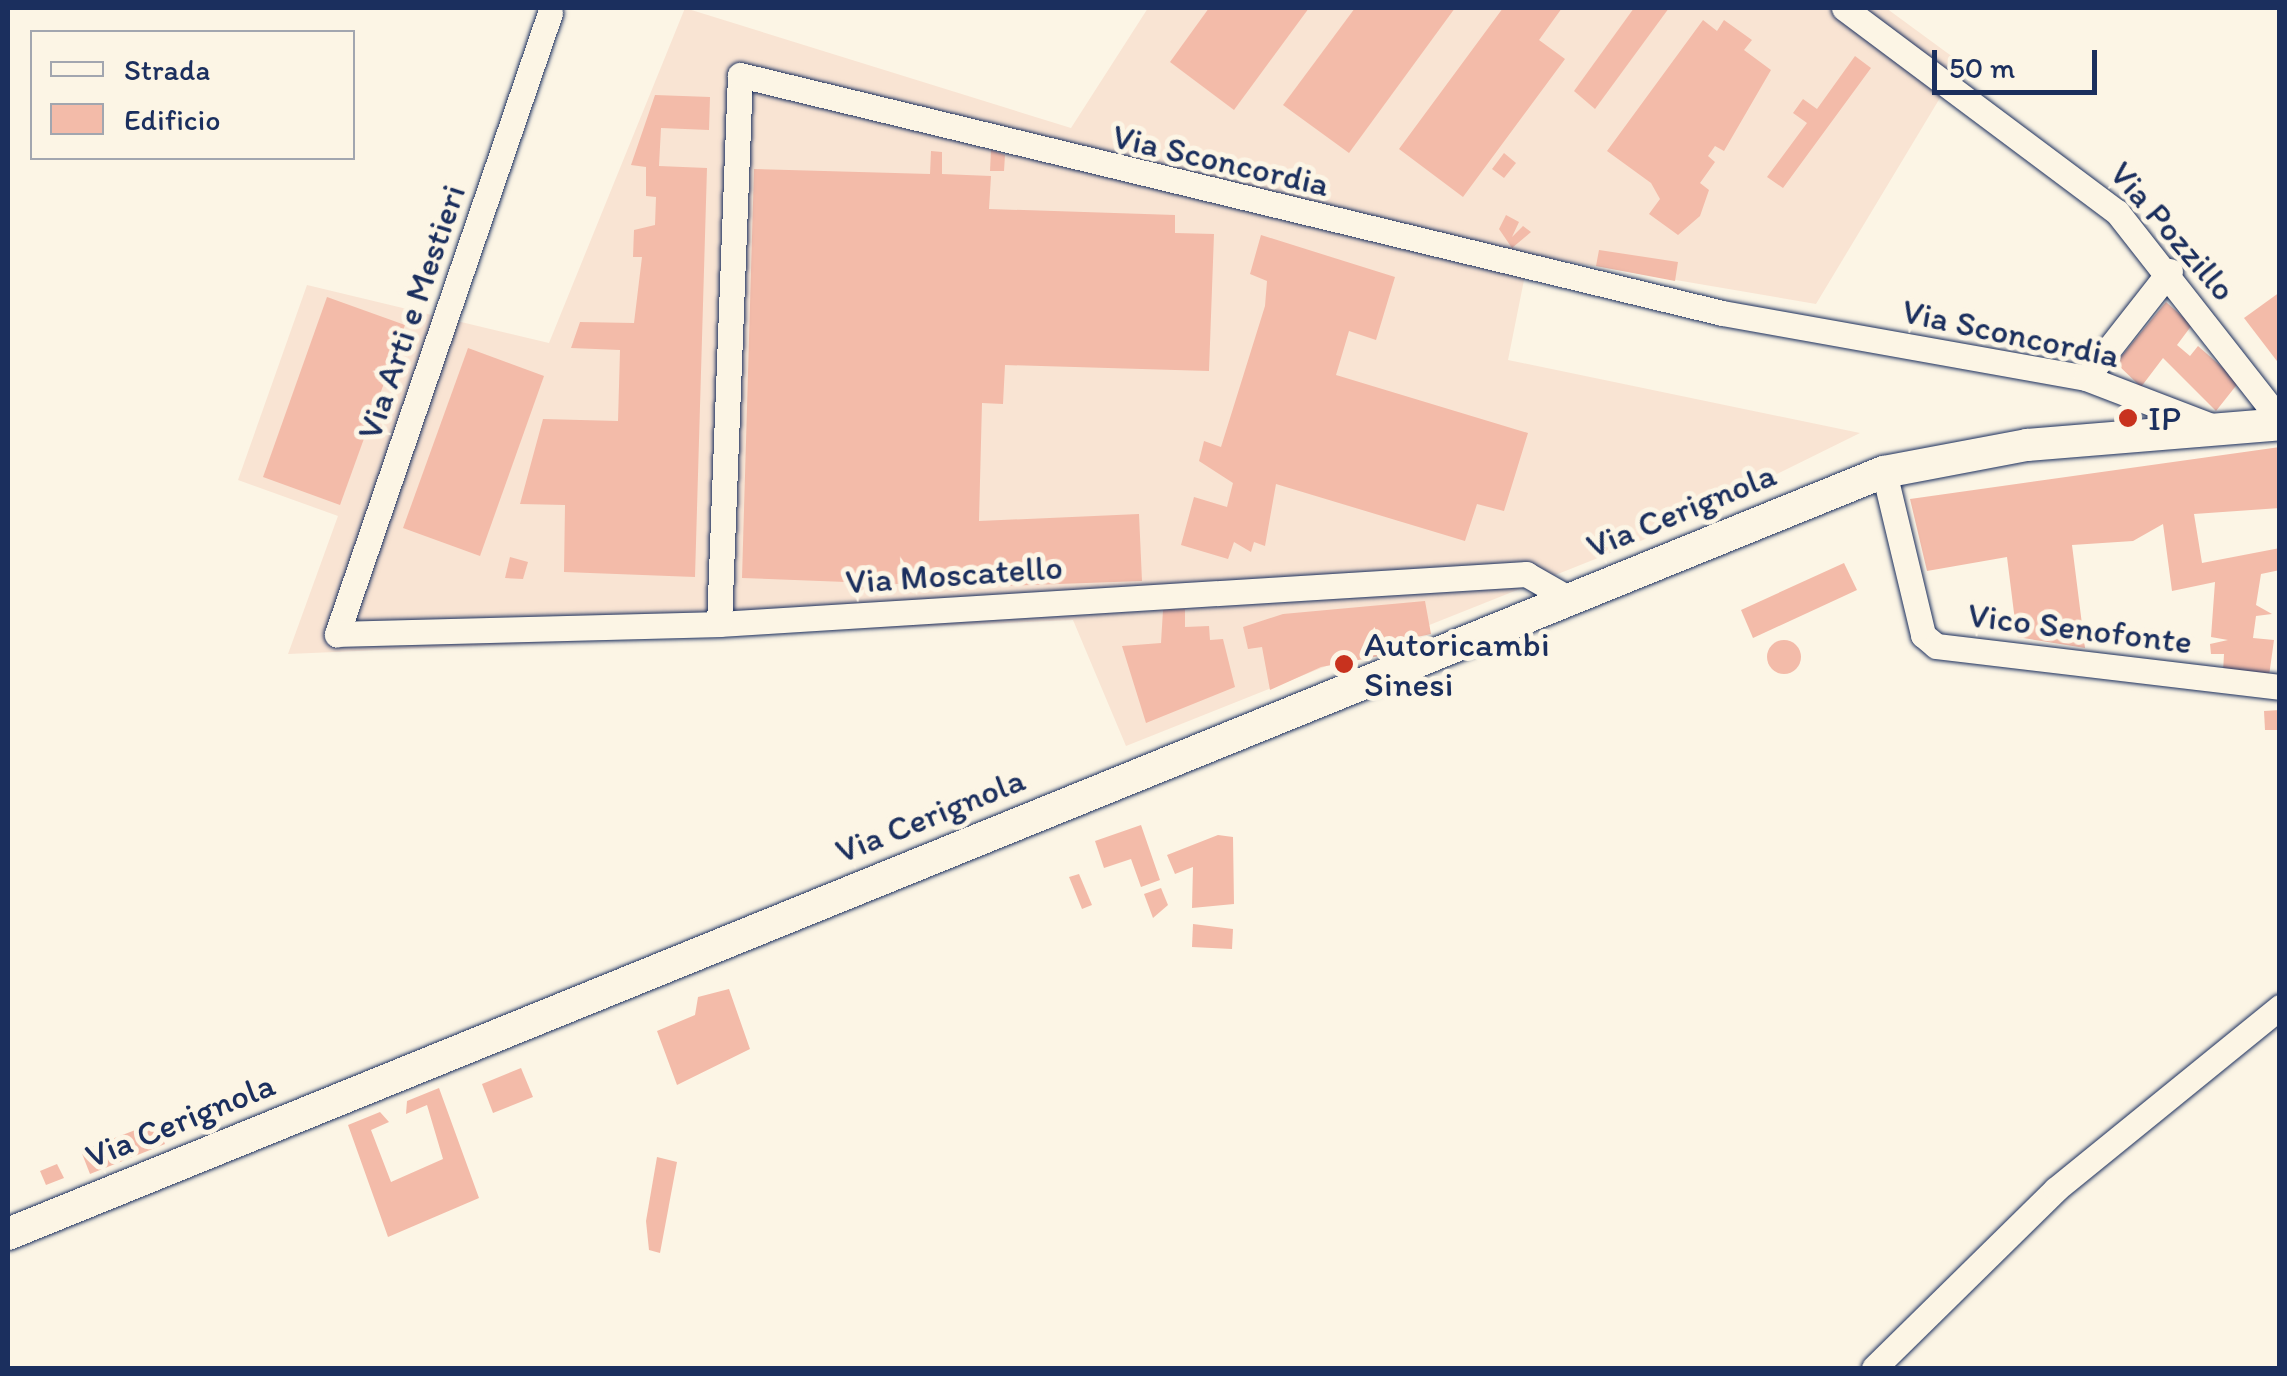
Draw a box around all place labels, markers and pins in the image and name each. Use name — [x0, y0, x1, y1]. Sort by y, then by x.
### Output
place label: IP — [2148, 397, 2181, 439]
marker: IP — [2117, 407, 2139, 429]
place label: Autoricambi Sinesi — [1364, 623, 1550, 705]
marker: Autoricambi Sinesi — [1333, 653, 1355, 675]

